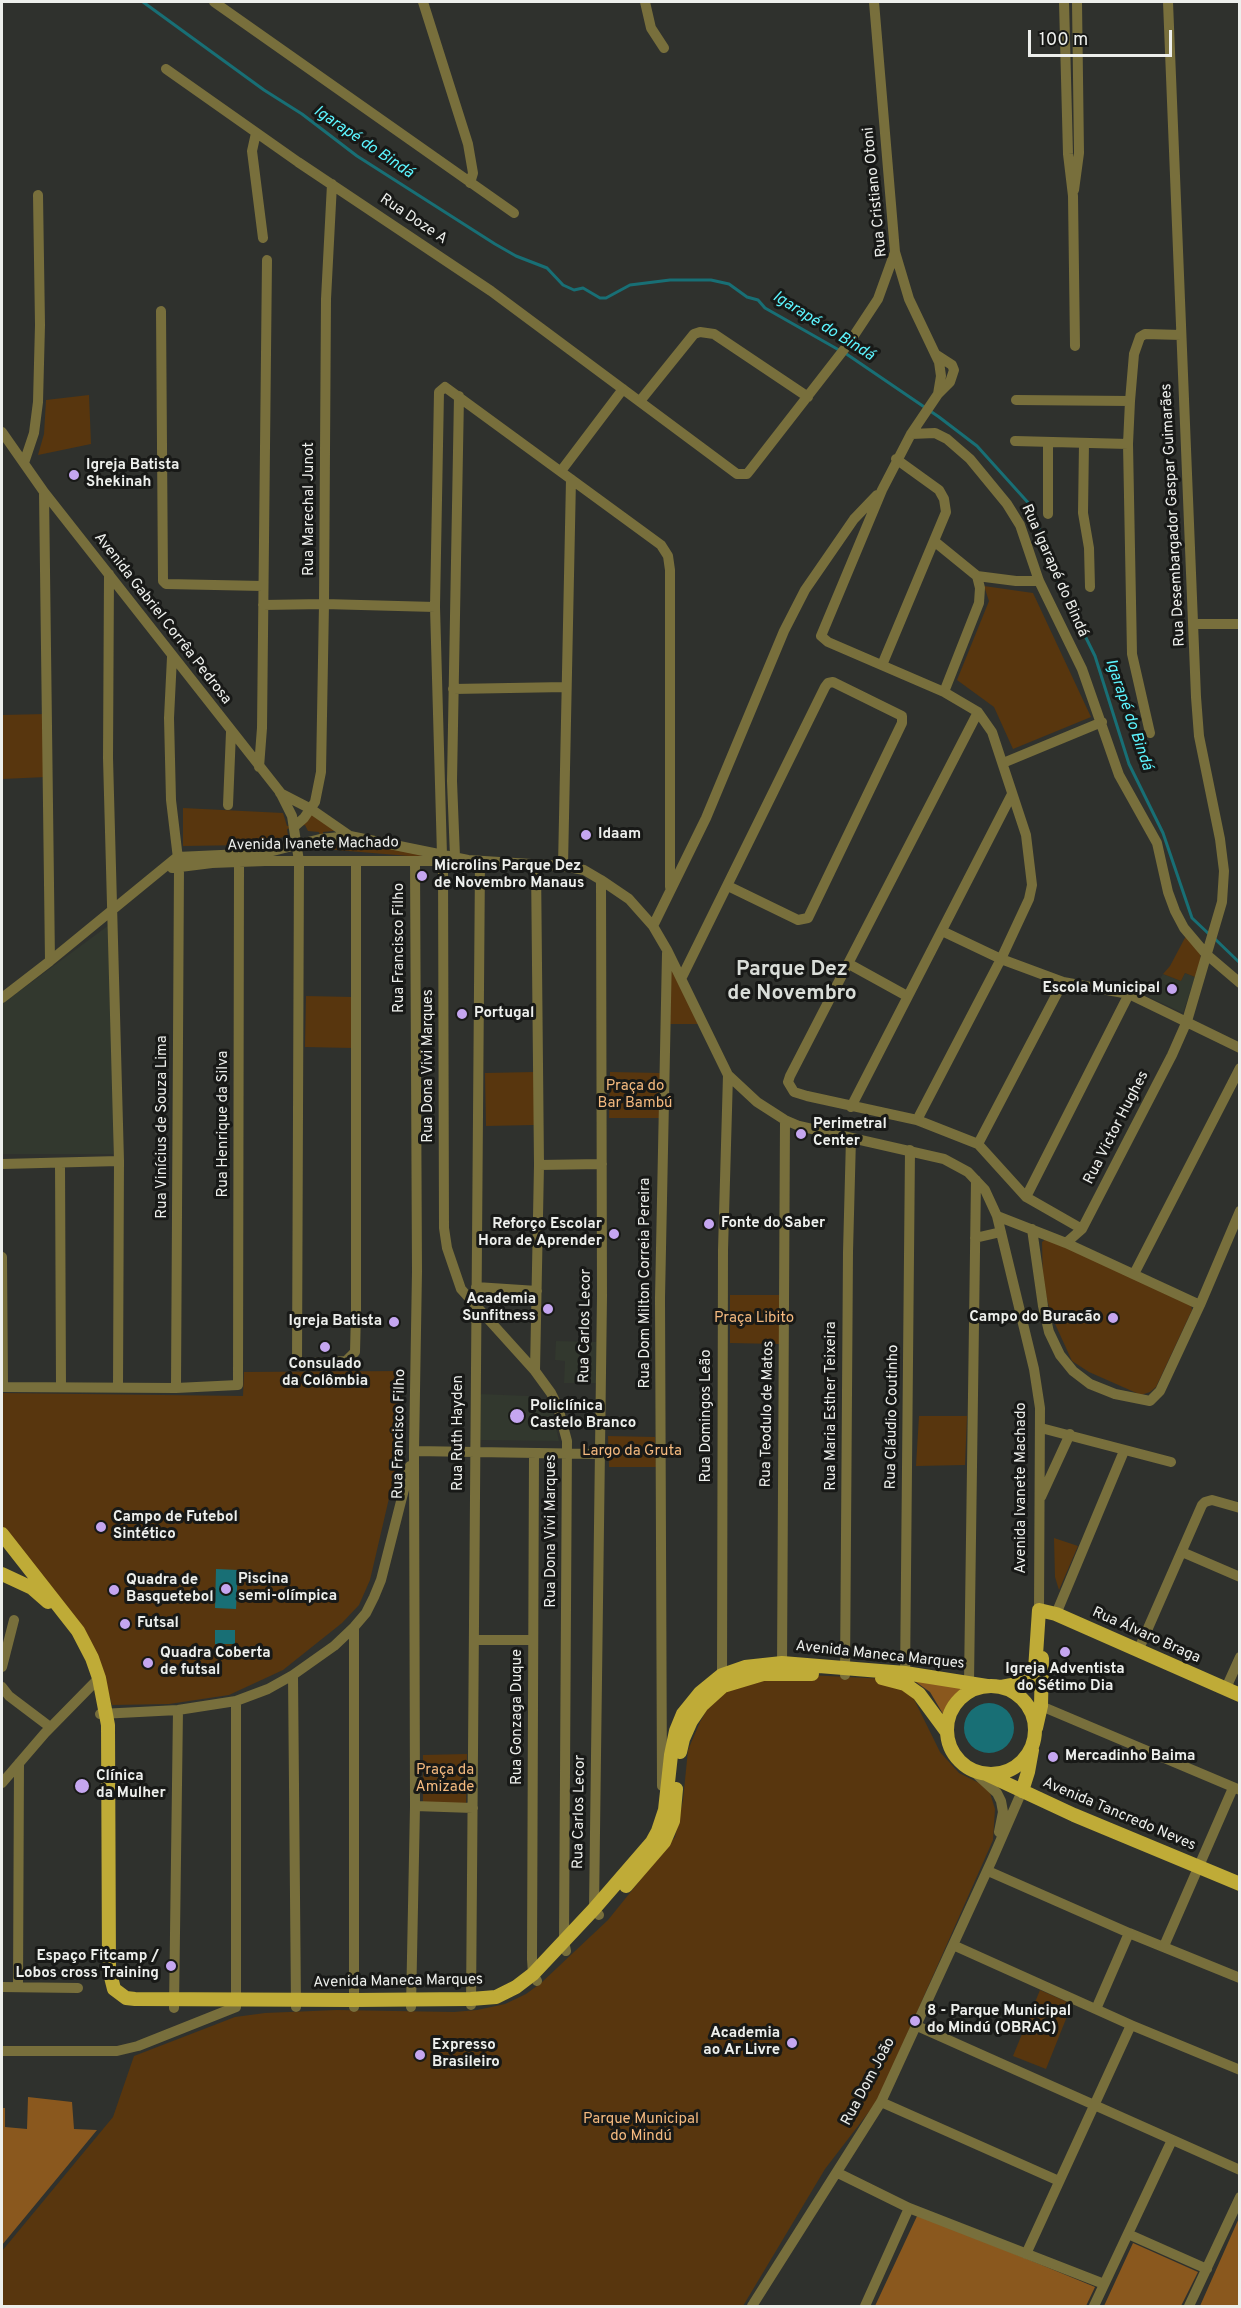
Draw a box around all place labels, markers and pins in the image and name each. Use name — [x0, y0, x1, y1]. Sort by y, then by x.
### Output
place label: Igreja Batista Shekinah — [86, 457, 179, 492]
marker: Igreja Batista Shekinah — [67, 468, 81, 482]
place label: Idaam — [598, 826, 641, 844]
marker: Idaam — [579, 828, 593, 842]
place label: Microlins Parque Dez de Novembro Manaus — [434, 858, 584, 893]
marker: Microlins Parque Dez de Novembro Manaus — [415, 869, 429, 883]
place label: Escola Municipal — [1043, 980, 1160, 998]
marker: Escola Municipal — [1165, 982, 1179, 996]
place label: Portugal — [474, 1005, 534, 1023]
marker: Portugal — [455, 1007, 469, 1021]
place label: Perimetral Center — [813, 1116, 887, 1151]
marker: Perimetral Center — [794, 1127, 808, 1141]
place label: Fonte do Saber — [721, 1215, 825, 1233]
place label: Reforço Escolar Hora de Aprender — [478, 1216, 602, 1251]
marker: Fonte do Saber — [702, 1217, 716, 1231]
marker: Reforço Escolar Hora de Aprender — [607, 1227, 621, 1241]
place label: Academia Sunfitness — [462, 1291, 536, 1326]
marker: Academia Sunfitness — [541, 1302, 555, 1316]
place label: Campo do Buracão — [969, 1309, 1101, 1327]
marker: Campo do Buracão — [1106, 1311, 1120, 1325]
place label: Igreja Batista — [289, 1313, 382, 1331]
marker: Igreja Batista — [387, 1315, 401, 1329]
marker: Consulado da Colômbia — [318, 1340, 332, 1354]
place label: Consulado da Colômbia — [282, 1356, 368, 1391]
place label: Policlínica Castelo Branco — [530, 1398, 636, 1433]
marker: Policlínica Castelo Branco — [508, 1407, 526, 1425]
place label: Campo de Futebol Sintético — [113, 1509, 238, 1544]
marker: Campo de Futebol Sintético — [94, 1520, 108, 1534]
place label: Piscina semi-olímpica — [238, 1571, 337, 1606]
place label: Quadra de Basquetebol — [126, 1572, 214, 1607]
marker: Piscina semi-olímpica — [219, 1582, 233, 1596]
marker: Quadra de Basquetebol — [107, 1583, 121, 1597]
place label: Futsal — [137, 1615, 179, 1633]
marker: Futsal — [118, 1617, 132, 1631]
place label: Quadra Coberta de futsal — [160, 1645, 271, 1680]
marker: Igreja Adventista do Sétimo Dia — [1058, 1645, 1072, 1659]
marker: Quadra Coberta de futsal — [141, 1656, 155, 1670]
place label: Igreja Adventista do Sétimo Dia — [1005, 1661, 1125, 1696]
place label: Mercadinho Baima — [1065, 1748, 1195, 1766]
marker: Mercadinho Baima — [1046, 1750, 1060, 1764]
place label: Clínica da Mulher — [96, 1768, 166, 1803]
marker: Clínica da Mulher — [73, 1777, 91, 1795]
place label: Espaço Fitcamp / Lobos cross Training — [16, 1948, 159, 1983]
marker: Espaço Fitcamp / Lobos cross Training — [164, 1959, 178, 1973]
place label: 8 - Parque Municipal do Mindú (OBRAC) — [927, 2003, 1071, 2038]
marker: 8 - Parque Municipal do Mindú (OBRAC) — [908, 2014, 922, 2028]
place label: Academia ao Ar Livre — [703, 2025, 780, 2060]
marker: Academia ao Ar Livre — [785, 2036, 799, 2050]
place label: Expresso Brasileiro — [432, 2037, 500, 2072]
marker: Expresso Brasileiro — [413, 2048, 427, 2062]

